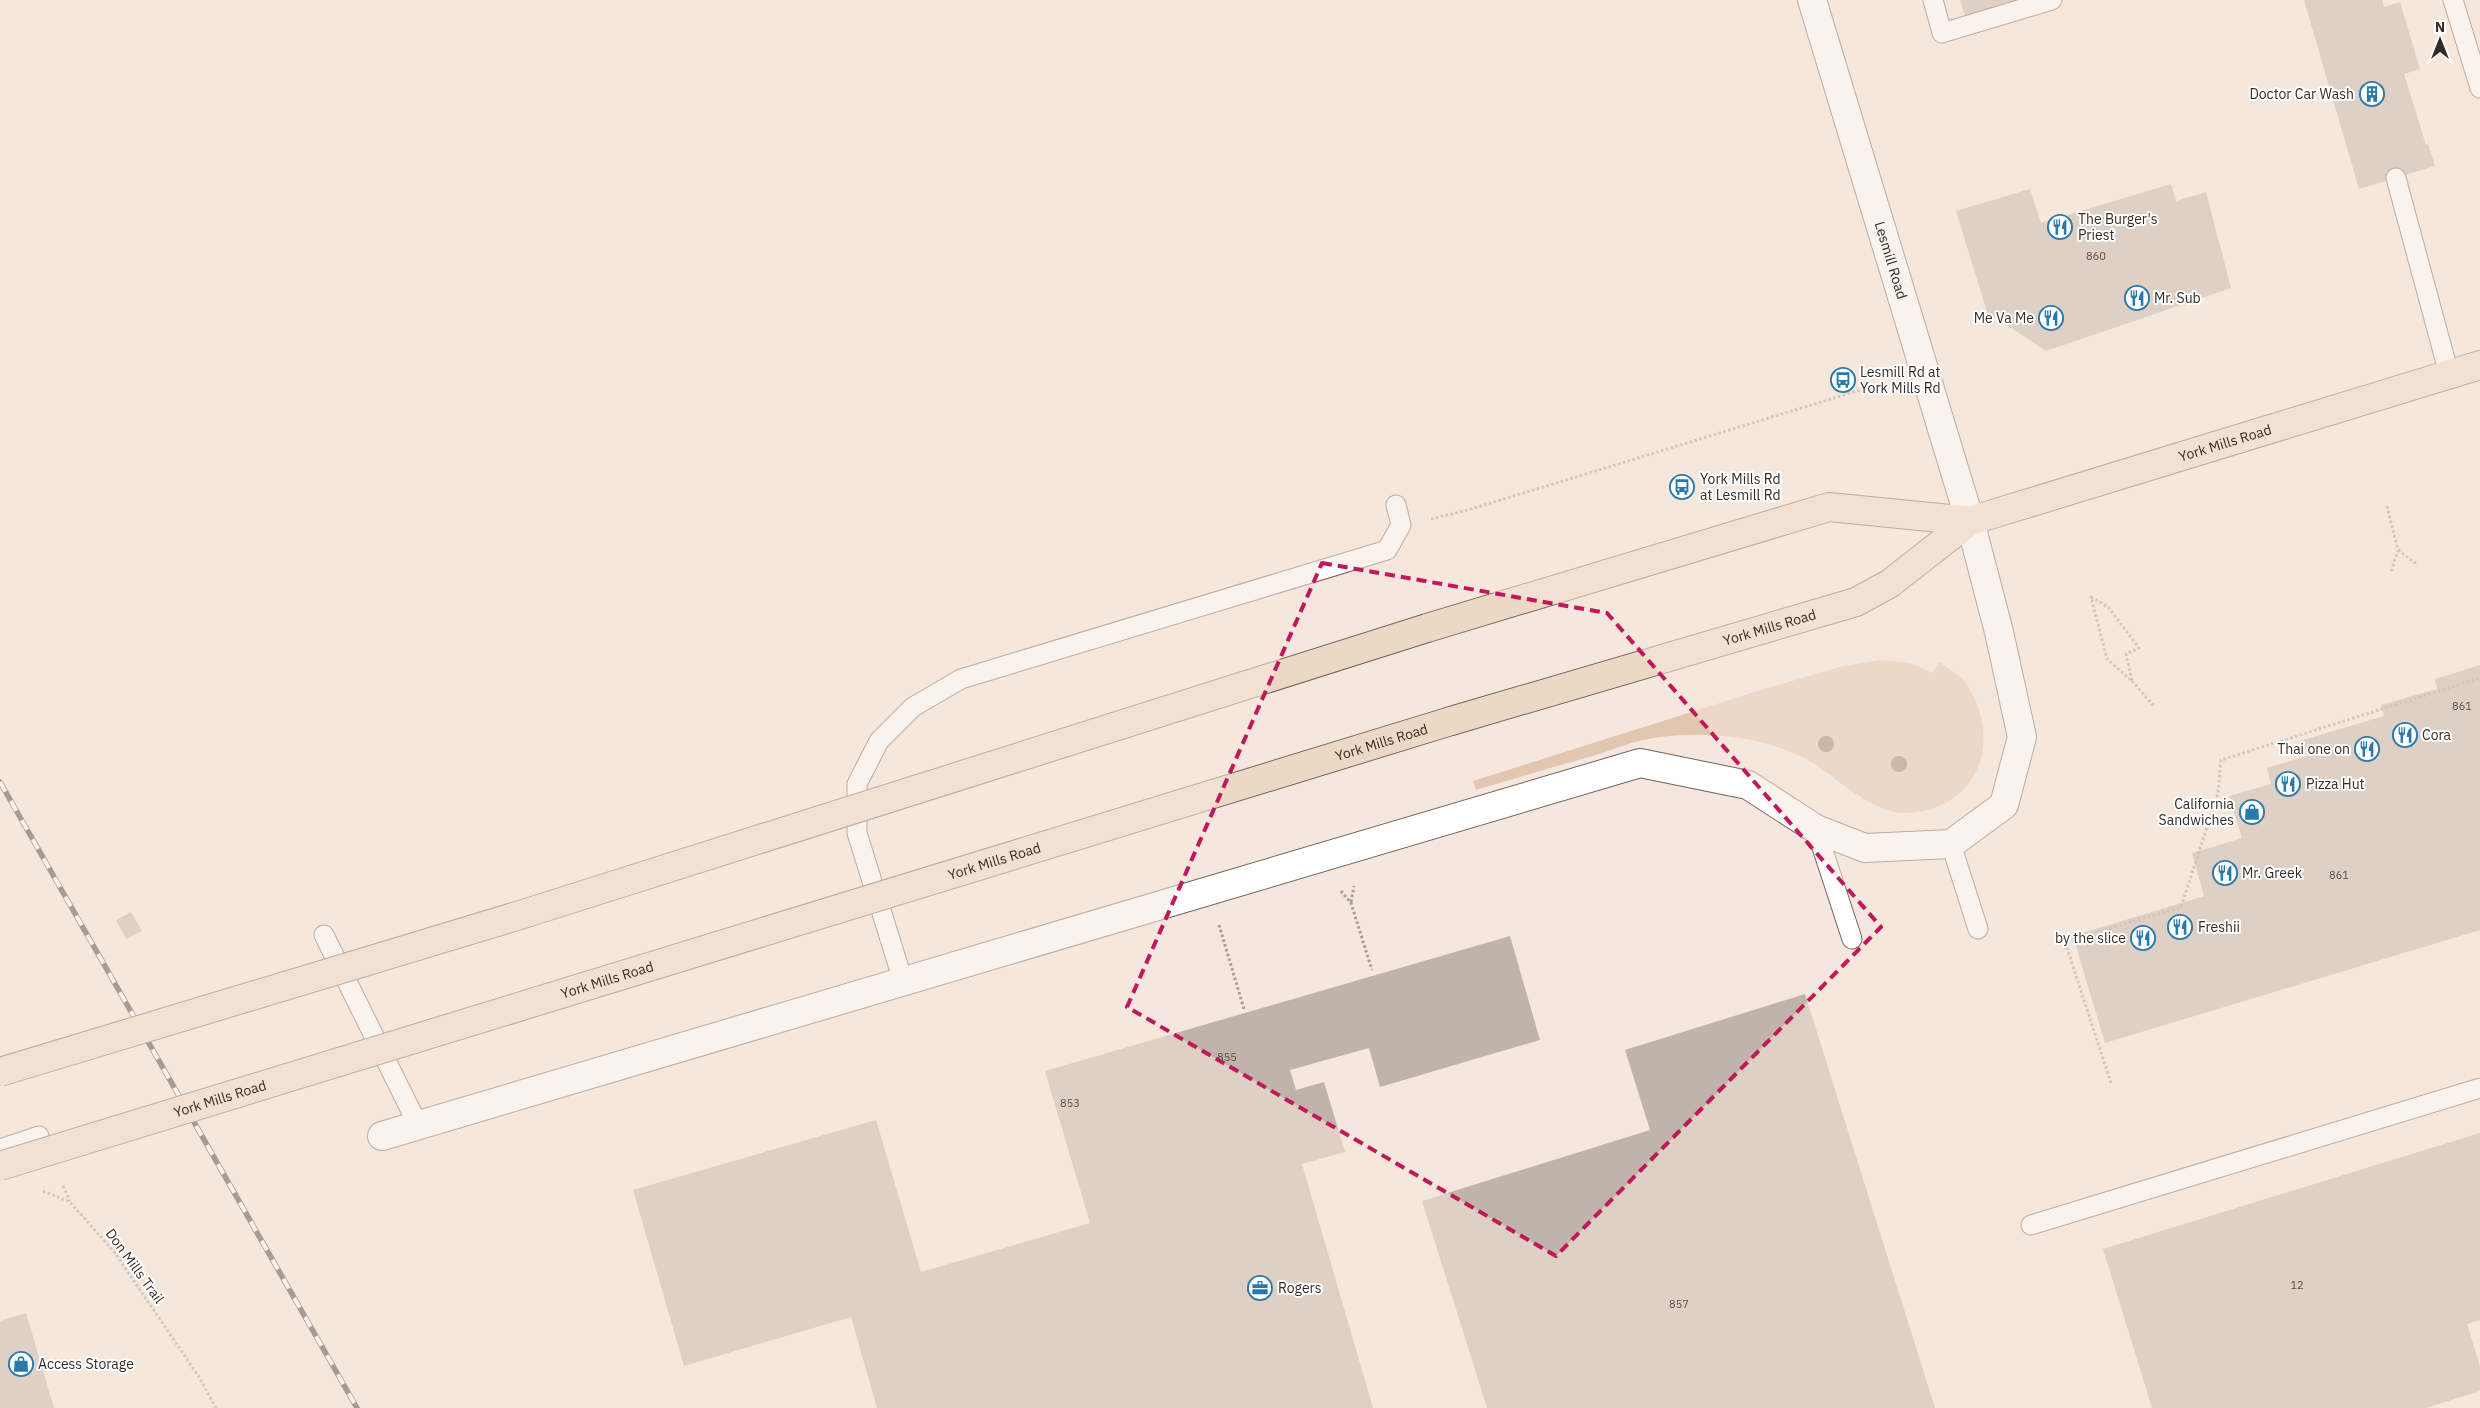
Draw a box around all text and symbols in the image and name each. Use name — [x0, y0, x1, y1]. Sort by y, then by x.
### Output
north arrow — [2415, 15, 2465, 65]
text: N — [2435, 18, 2445, 36]
building icon: Doctor Car Wash — [2359, 81, 2385, 107]
place label: Doctor Car Wash — [2249, 85, 2354, 103]
place label: The Burger's Priest — [2078, 210, 2158, 244]
restaurant icon: The Burger's Priest — [2047, 214, 2073, 240]
street label: Lesmill Road — [1871, 219, 1911, 301]
house number: 860 — [2086, 249, 2106, 263]
restaurant icon: Mr. Sub — [2124, 285, 2150, 311]
place label: Mr. Sub — [2154, 289, 2201, 307]
restaurant icon: Me Va Me — [2038, 305, 2064, 331]
place label: Me Va Me — [1974, 309, 2034, 327]
place label: Lesmill Rd at York Mills Rd — [1860, 363, 1941, 397]
bus stop icon: Lesmill Rd at York Mills Rd — [1830, 367, 1856, 393]
street label: York Mills Road — [2176, 420, 2274, 466]
place label: York Mills Rd at Lesmill Rd — [1700, 470, 1781, 504]
bus stop icon: York Mills Rd at Lesmill Rd — [1669, 474, 1695, 500]
street label: York Mills Road — [1721, 605, 1818, 650]
house number: 861 — [2452, 699, 2472, 713]
street label: York Mills Road — [1333, 720, 1430, 765]
restaurant icon: Cora — [2392, 722, 2418, 748]
place label: Cora — [2422, 726, 2452, 744]
restaurant icon: Thai one on — [2354, 736, 2380, 762]
place label: Thai one on — [2277, 740, 2350, 758]
restaurant icon: Pizza Hut — [2275, 771, 2301, 797]
place label: Pizza Hut — [2306, 775, 2365, 793]
place label: California Sandwiches — [2159, 795, 2235, 829]
shop icon: California Sandwiches — [2239, 799, 2265, 825]
street label: York Mills Road — [946, 838, 1043, 884]
restaurant icon: Mr. Greek — [2212, 860, 2238, 886]
place label: Mr. Greek — [2242, 864, 2303, 882]
house number: 861 — [2329, 868, 2349, 882]
restaurant icon: Freshii — [2167, 914, 2193, 940]
place label: Freshii — [2198, 918, 2240, 936]
restaurant icon: by the slice — [2130, 925, 2156, 951]
place label: by the slice — [2055, 929, 2126, 947]
street label: York Mills Road — [559, 957, 656, 1003]
house number: 855 — [1217, 1050, 1237, 1064]
street label: York Mills Road — [171, 1076, 268, 1121]
house number: 853 — [1060, 1096, 1080, 1110]
street label: Don Mills Trail — [102, 1225, 168, 1307]
office icon: Rogers — [1247, 1275, 1273, 1301]
house number: 12 — [2290, 1278, 2304, 1292]
place label: Rogers — [1278, 1279, 1322, 1297]
house number: 857 — [1669, 1297, 1689, 1311]
shop icon: Access Storage — [8, 1351, 34, 1377]
place label: Access Storage — [38, 1355, 134, 1373]

